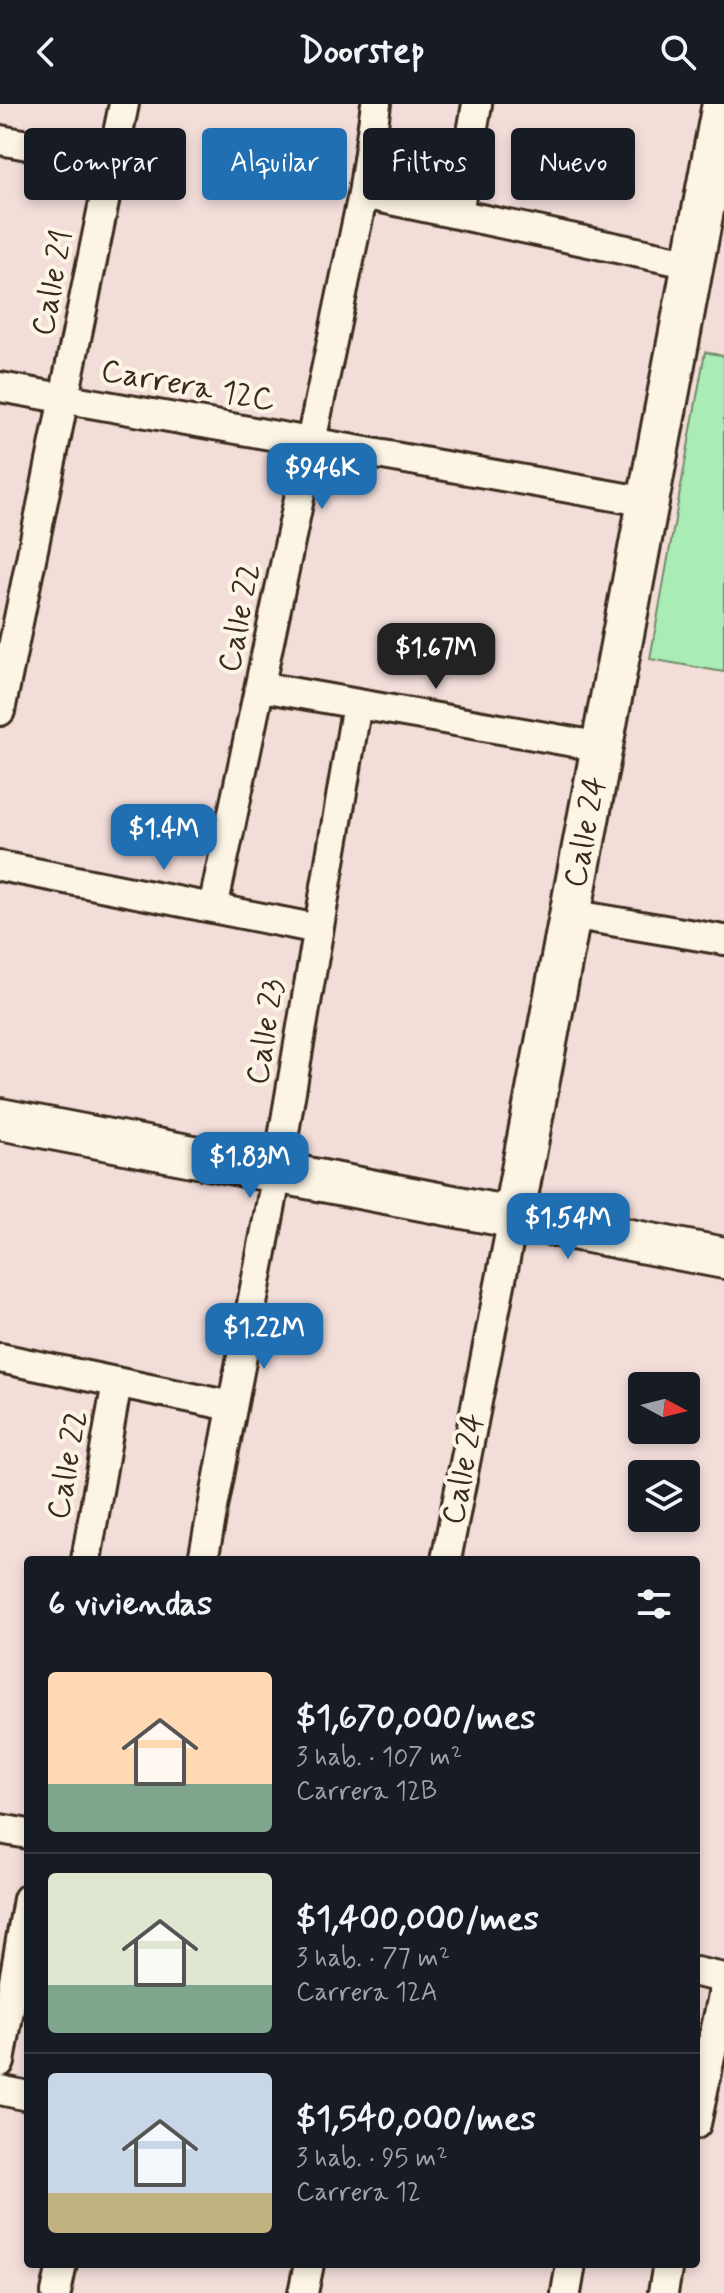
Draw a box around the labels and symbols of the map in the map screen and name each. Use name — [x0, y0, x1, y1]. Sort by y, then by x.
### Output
street label: Calle 21 — [22, 227, 84, 339]
street label: Carrera 12C — [98, 350, 278, 422]
pin: $946K — [266, 443, 378, 511]
street label: Calle 22 — [209, 560, 271, 676]
pin: $1.67M — [371, 623, 501, 691]
street label: Calle 24 — [555, 773, 617, 891]
pin: $1.4M — [108, 804, 220, 872]
street label: Calle 23 — [237, 976, 295, 1088]
pin: $1.83M — [185, 1132, 315, 1200]
pin: $1.54M — [503, 1193, 633, 1261]
pin: $1.22M — [199, 1303, 329, 1371]
north arrow — [628, 1372, 700, 1444]
street label: Calle 22 — [38, 1407, 98, 1523]
street label: Calle 24 — [433, 1410, 495, 1528]

